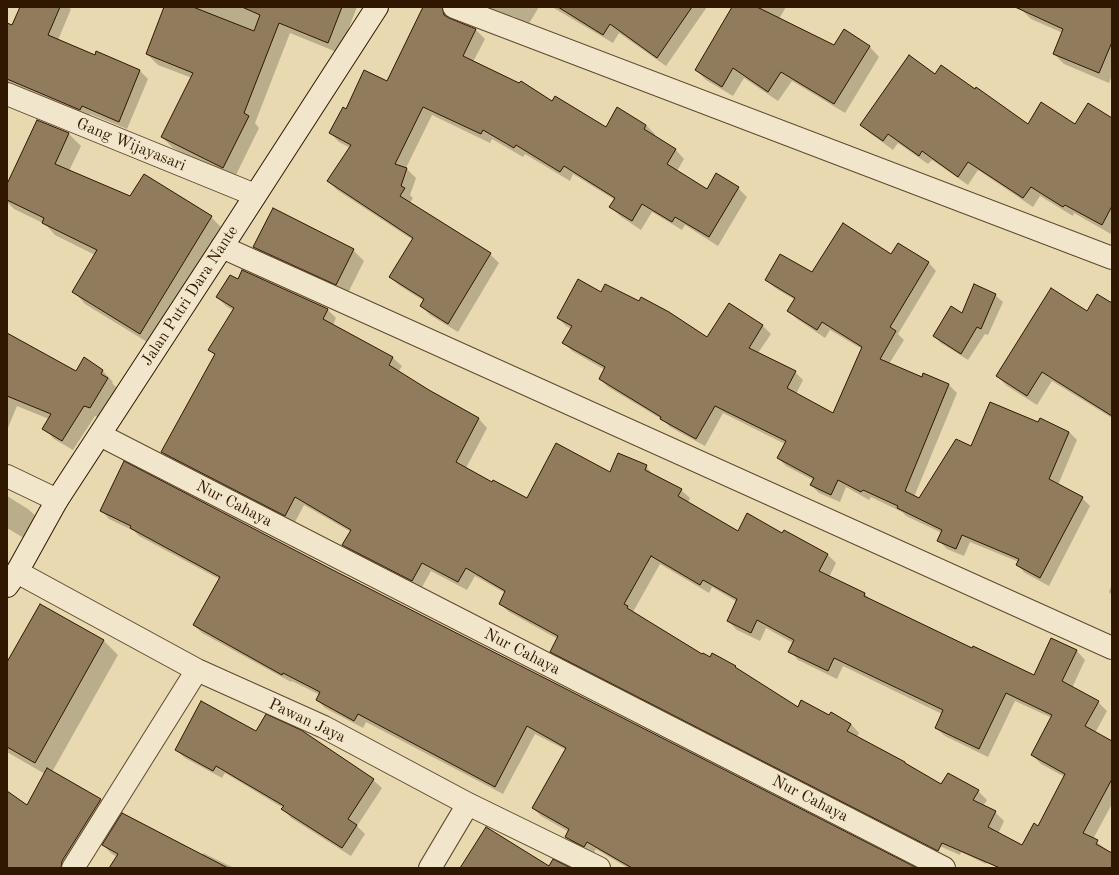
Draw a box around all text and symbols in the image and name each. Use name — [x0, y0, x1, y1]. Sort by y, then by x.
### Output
street label: Gang Wijayasari — [74, 114, 188, 176]
street label: Jalan Putri Dara Nante — [137, 222, 243, 370]
street label: Nur Cahaya — [193, 477, 275, 531]
street label: Nur Cahaya — [481, 625, 563, 679]
street label: Pawan Jaya — [265, 695, 349, 747]
street label: Nur Cahaya — [769, 772, 851, 826]

